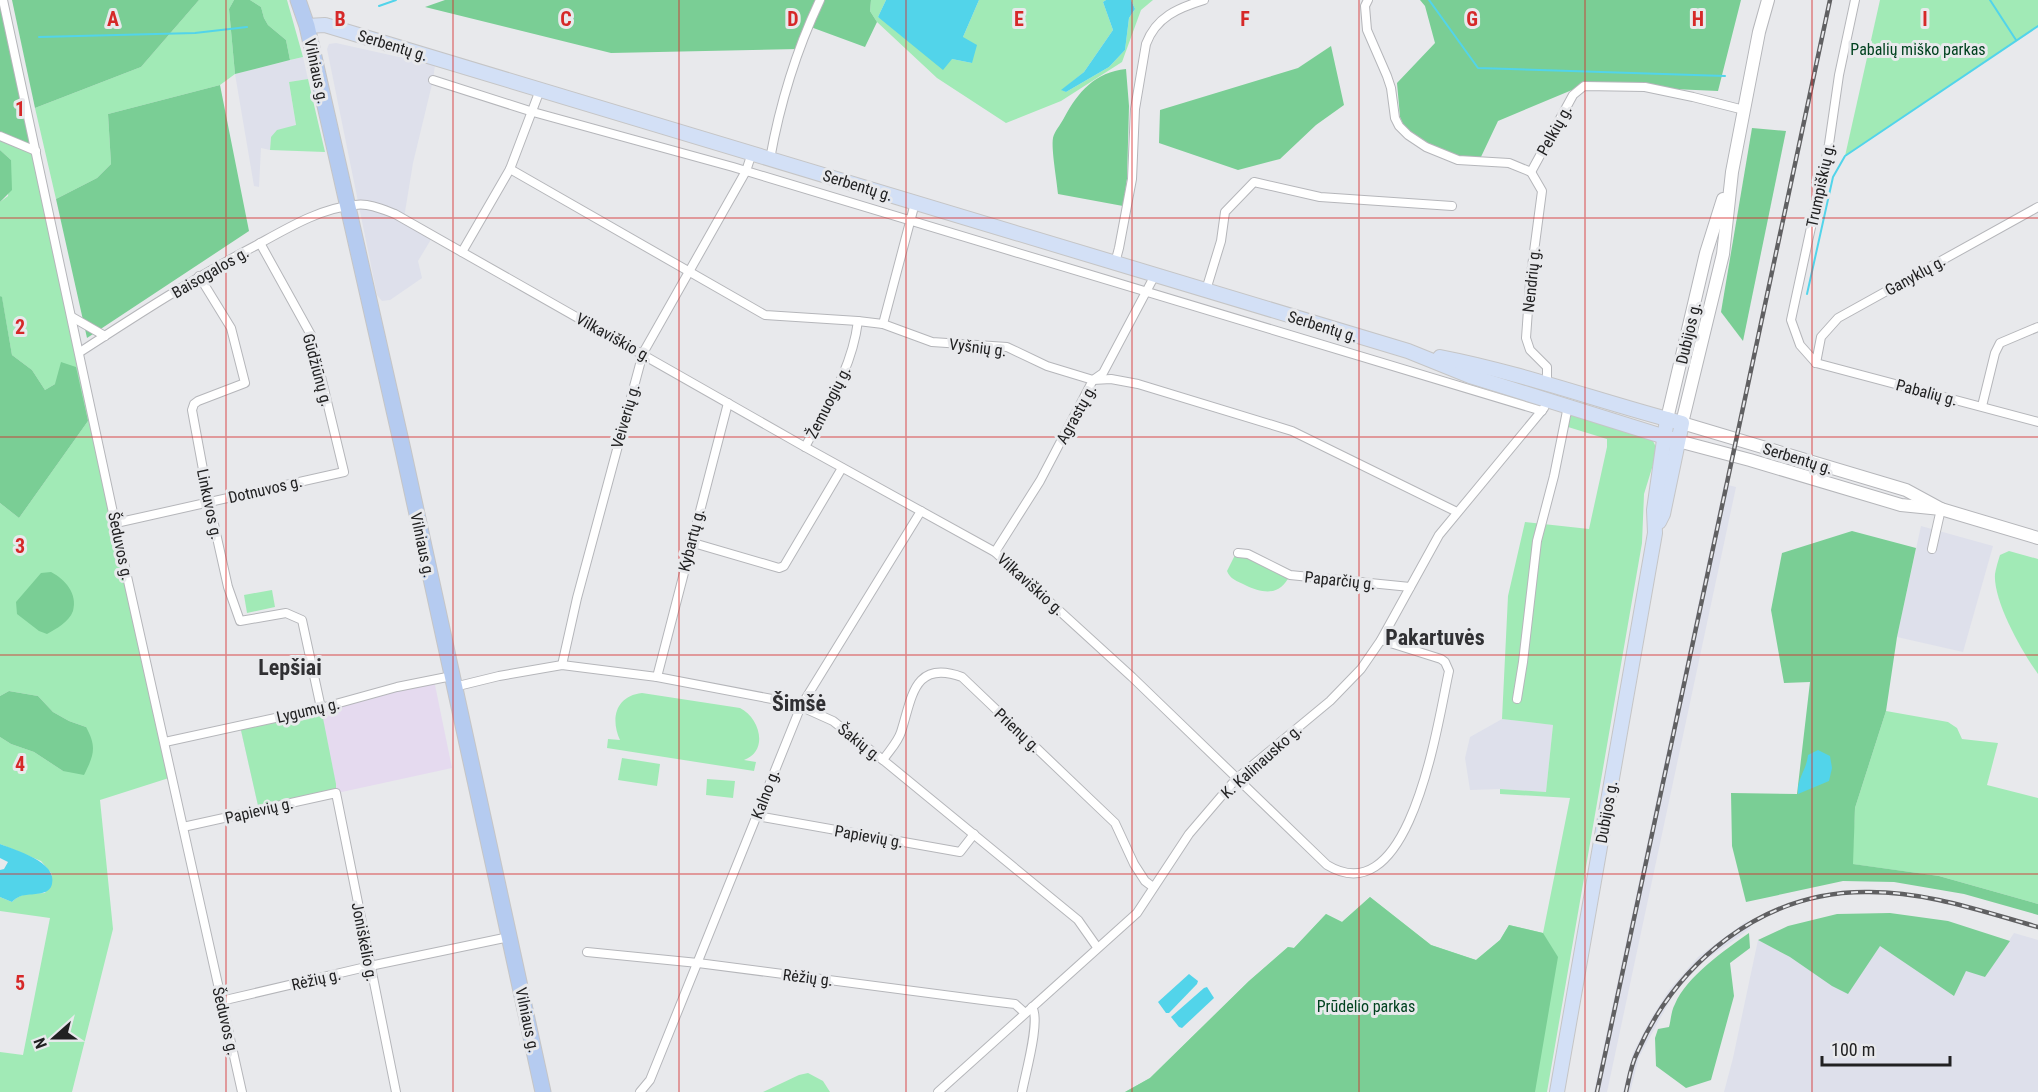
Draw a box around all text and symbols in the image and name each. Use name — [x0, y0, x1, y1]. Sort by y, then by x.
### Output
text: A — [107, 7, 119, 31]
text: B — [334, 7, 346, 31]
text: C — [560, 7, 572, 31]
text: D — [787, 7, 799, 31]
text: E — [1014, 7, 1024, 31]
text: F — [1240, 7, 1250, 31]
text: G — [1466, 7, 1478, 31]
text: H — [1692, 7, 1704, 31]
text: I — [1922, 7, 1928, 31]
street label: Serbentų g. — [356, 26, 430, 65]
street label: Vilniaus g. — [300, 37, 333, 105]
park label: Pabalių miško parkas — [1850, 40, 1986, 59]
text: 1 — [15, 97, 25, 121]
street label: Pelkių g. — [1533, 102, 1576, 159]
street label: Trumpiškių g. — [1802, 141, 1839, 229]
street label: Serbentų g. — [821, 166, 895, 205]
street label: Baisogalos g. — [168, 243, 252, 302]
street label: Nendrių g. — [1519, 247, 1544, 313]
street label: Ganyklų g. — [1882, 251, 1949, 300]
street label: Dubijos g. — [1672, 300, 1705, 366]
street label: Serbentų g. — [1286, 307, 1360, 346]
street label: Vilkaviškio g. — [573, 309, 655, 366]
text: 2 — [15, 315, 25, 339]
street label: Gūdžiūnų g. — [299, 332, 336, 409]
street label: Vyšnių g. — [948, 335, 1008, 360]
street label: Žemuogių g. — [802, 363, 855, 442]
street label: Pabalių g. — [1894, 375, 1960, 410]
street label: Agrastų g. — [1052, 381, 1100, 447]
street label: Veiverių g. — [607, 382, 644, 451]
street label: Serbentų g. — [1761, 439, 1835, 478]
street label: Linkuvos g. — [193, 467, 226, 541]
street label: Dotnuvos g. — [226, 472, 304, 507]
street label: Kybartų g. — [675, 507, 708, 574]
street label: Šeduvos g. — [104, 510, 137, 582]
street label: Vilniaus g. — [406, 511, 439, 579]
text: 3 — [15, 534, 25, 558]
street label: Vilkaviškio g. — [993, 549, 1068, 619]
street label: Paparčių g. — [1303, 567, 1376, 594]
district label: Pakartuvės — [1385, 625, 1485, 650]
district label: Lepšiai — [258, 655, 322, 680]
district label: Šimšė — [772, 691, 826, 716]
street label: Lygumų g. — [275, 694, 342, 727]
street label: Prienų g. — [991, 704, 1045, 756]
street label: Šakių g. — [834, 719, 885, 765]
street label: K. Kalinausko g. — [1217, 720, 1306, 802]
text: 4 — [15, 752, 25, 776]
street label: Kalno g. — [747, 767, 784, 822]
street label: Dubijos g. — [1592, 779, 1621, 845]
street label: Papievių g. — [223, 793, 295, 828]
street label: Papievių g. — [833, 821, 905, 852]
street label: Joniškėlio g. — [348, 901, 381, 983]
street label: Rėžių g. — [290, 965, 343, 994]
street label: Rėžių g. — [782, 965, 834, 990]
text: 5 — [15, 971, 25, 995]
street label: Šeduvos g. — [208, 985, 243, 1057]
street label: Vilniaus g. — [511, 986, 544, 1054]
park label: Prūdelio parkas — [1317, 997, 1415, 1016]
north arrow — [24, 1008, 84, 1068]
scale bar — [1822, 1029, 1950, 1067]
text: N — [30, 1035, 51, 1051]
text: 100 m — [1831, 1039, 1875, 1060]

